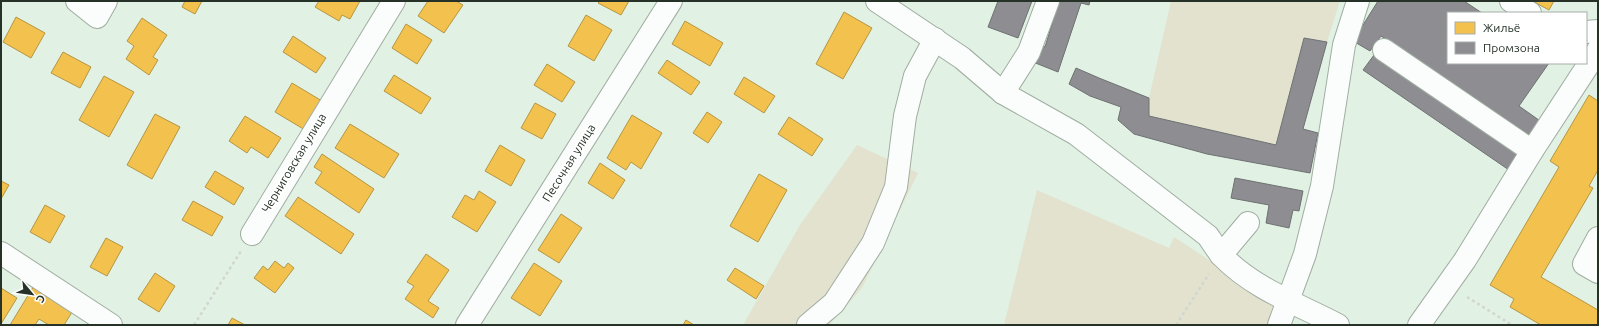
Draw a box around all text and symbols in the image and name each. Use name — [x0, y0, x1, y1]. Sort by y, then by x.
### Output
legend — [1447, 12, 1587, 64]
text: Жильё — [1483, 21, 1520, 34]
text: Промзона — [1483, 41, 1540, 54]
street label: Черниговская улица — [259, 111, 328, 215]
street label: Песочная улица — [539, 122, 598, 204]
north arrow — [12, 274, 52, 314]
text: С — [34, 293, 48, 305]

